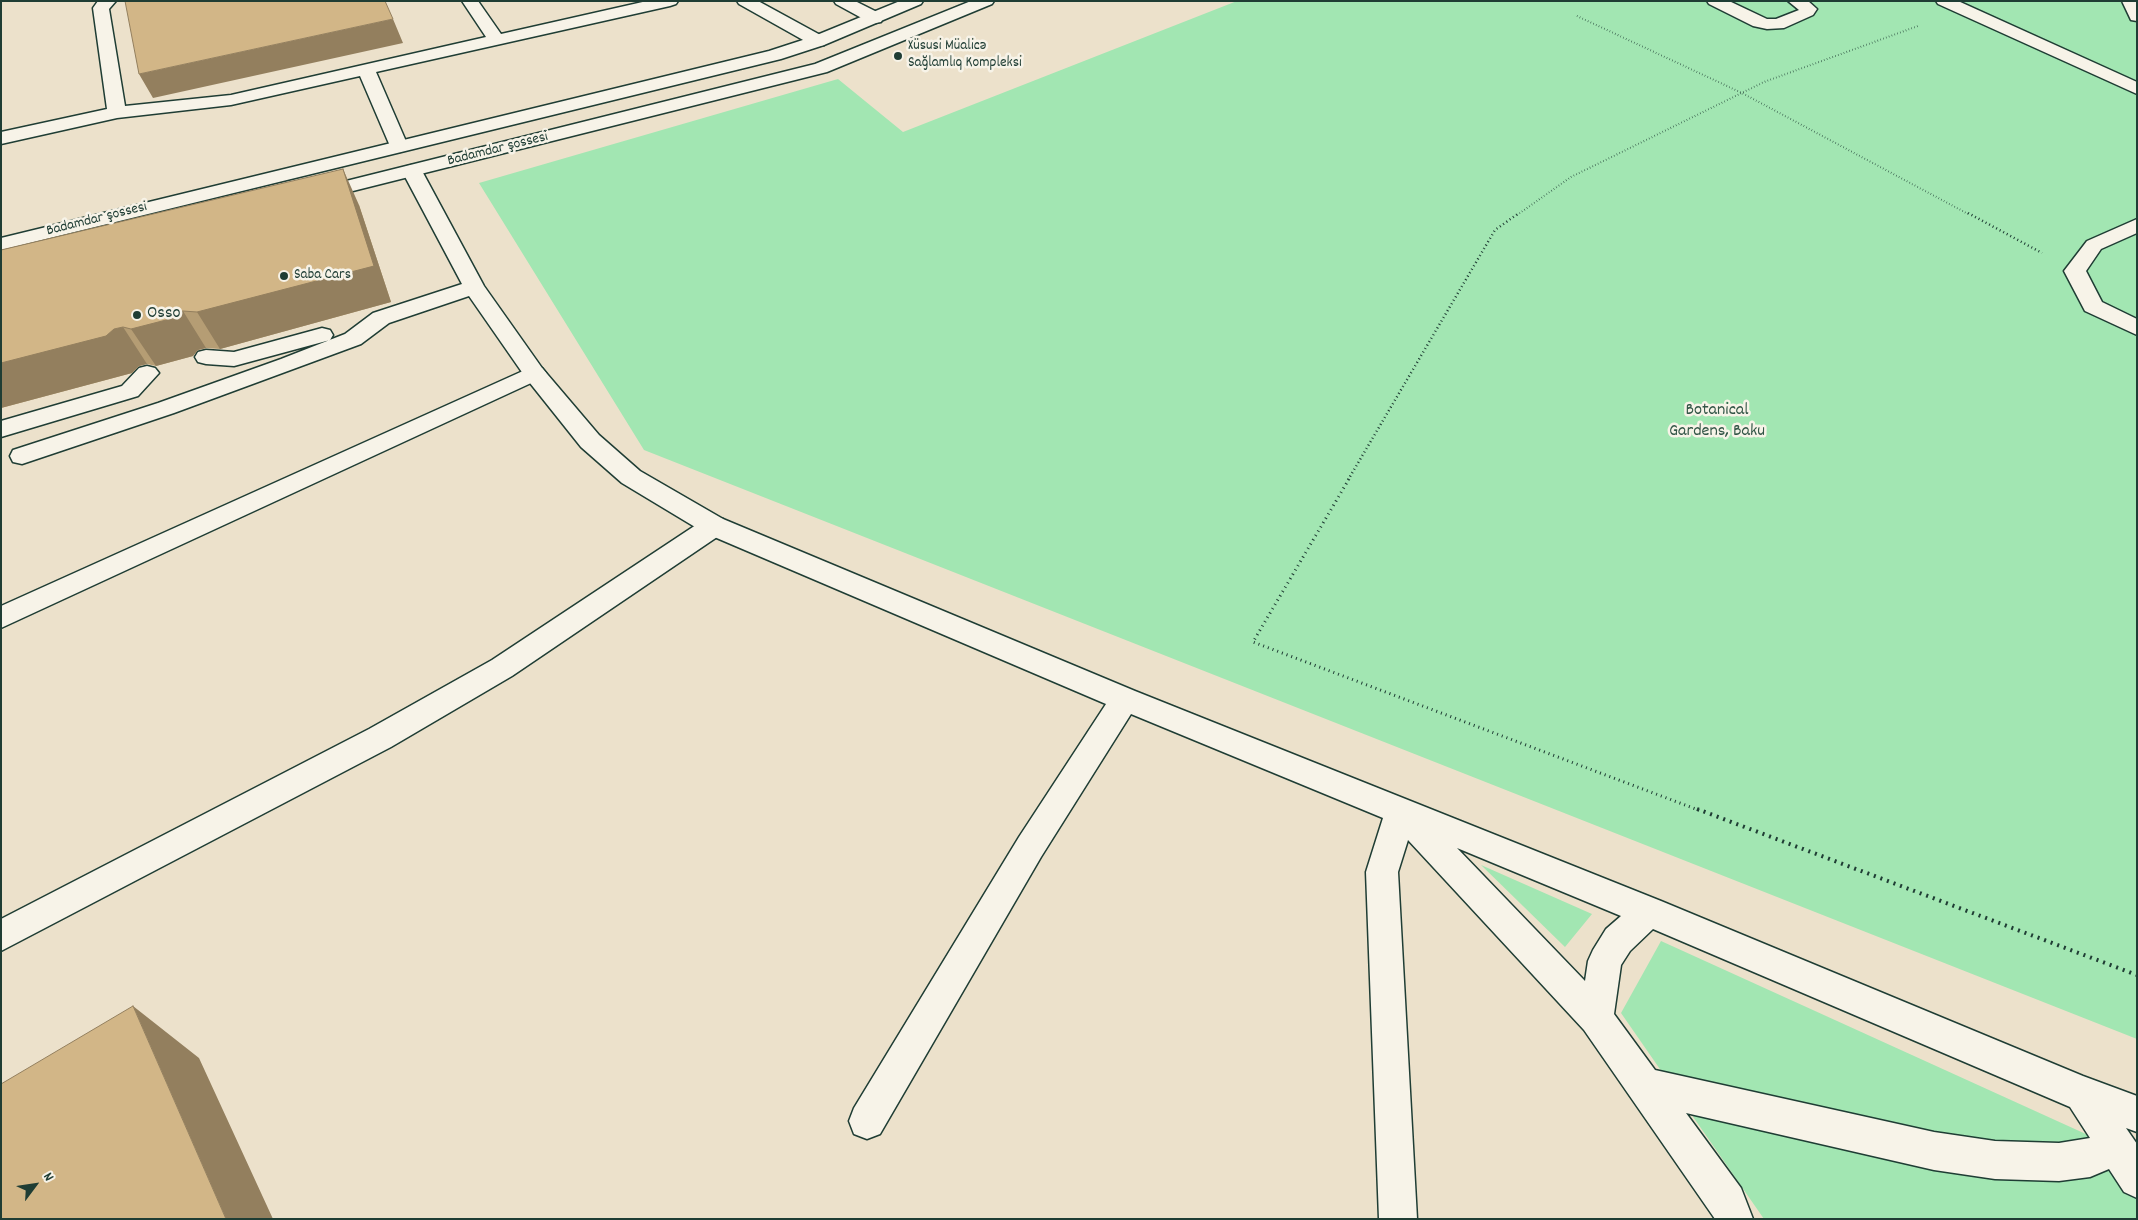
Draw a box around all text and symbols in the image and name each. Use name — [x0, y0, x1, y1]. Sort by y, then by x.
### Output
place label: Xüsusi Müalicə Sağlamlıq Kompleksi — [908, 38, 1022, 73]
marker: Xüsusi Müalicə Sağlamlıq Kompleksi — [892, 50, 904, 62]
street label: Badamdar şossesi — [446, 129, 550, 171]
street label: Badamdar şossesi — [45, 199, 149, 241]
place label: Saba Cars — [294, 267, 351, 285]
marker: Saba Cars — [278, 270, 290, 282]
place label: Osso — [147, 304, 180, 326]
marker: Osso — [131, 309, 143, 321]
park label: Botanical Gardens, Baku — [1669, 401, 1765, 444]
north arrow — [10, 1160, 60, 1210]
text: N — [37, 1169, 58, 1185]

